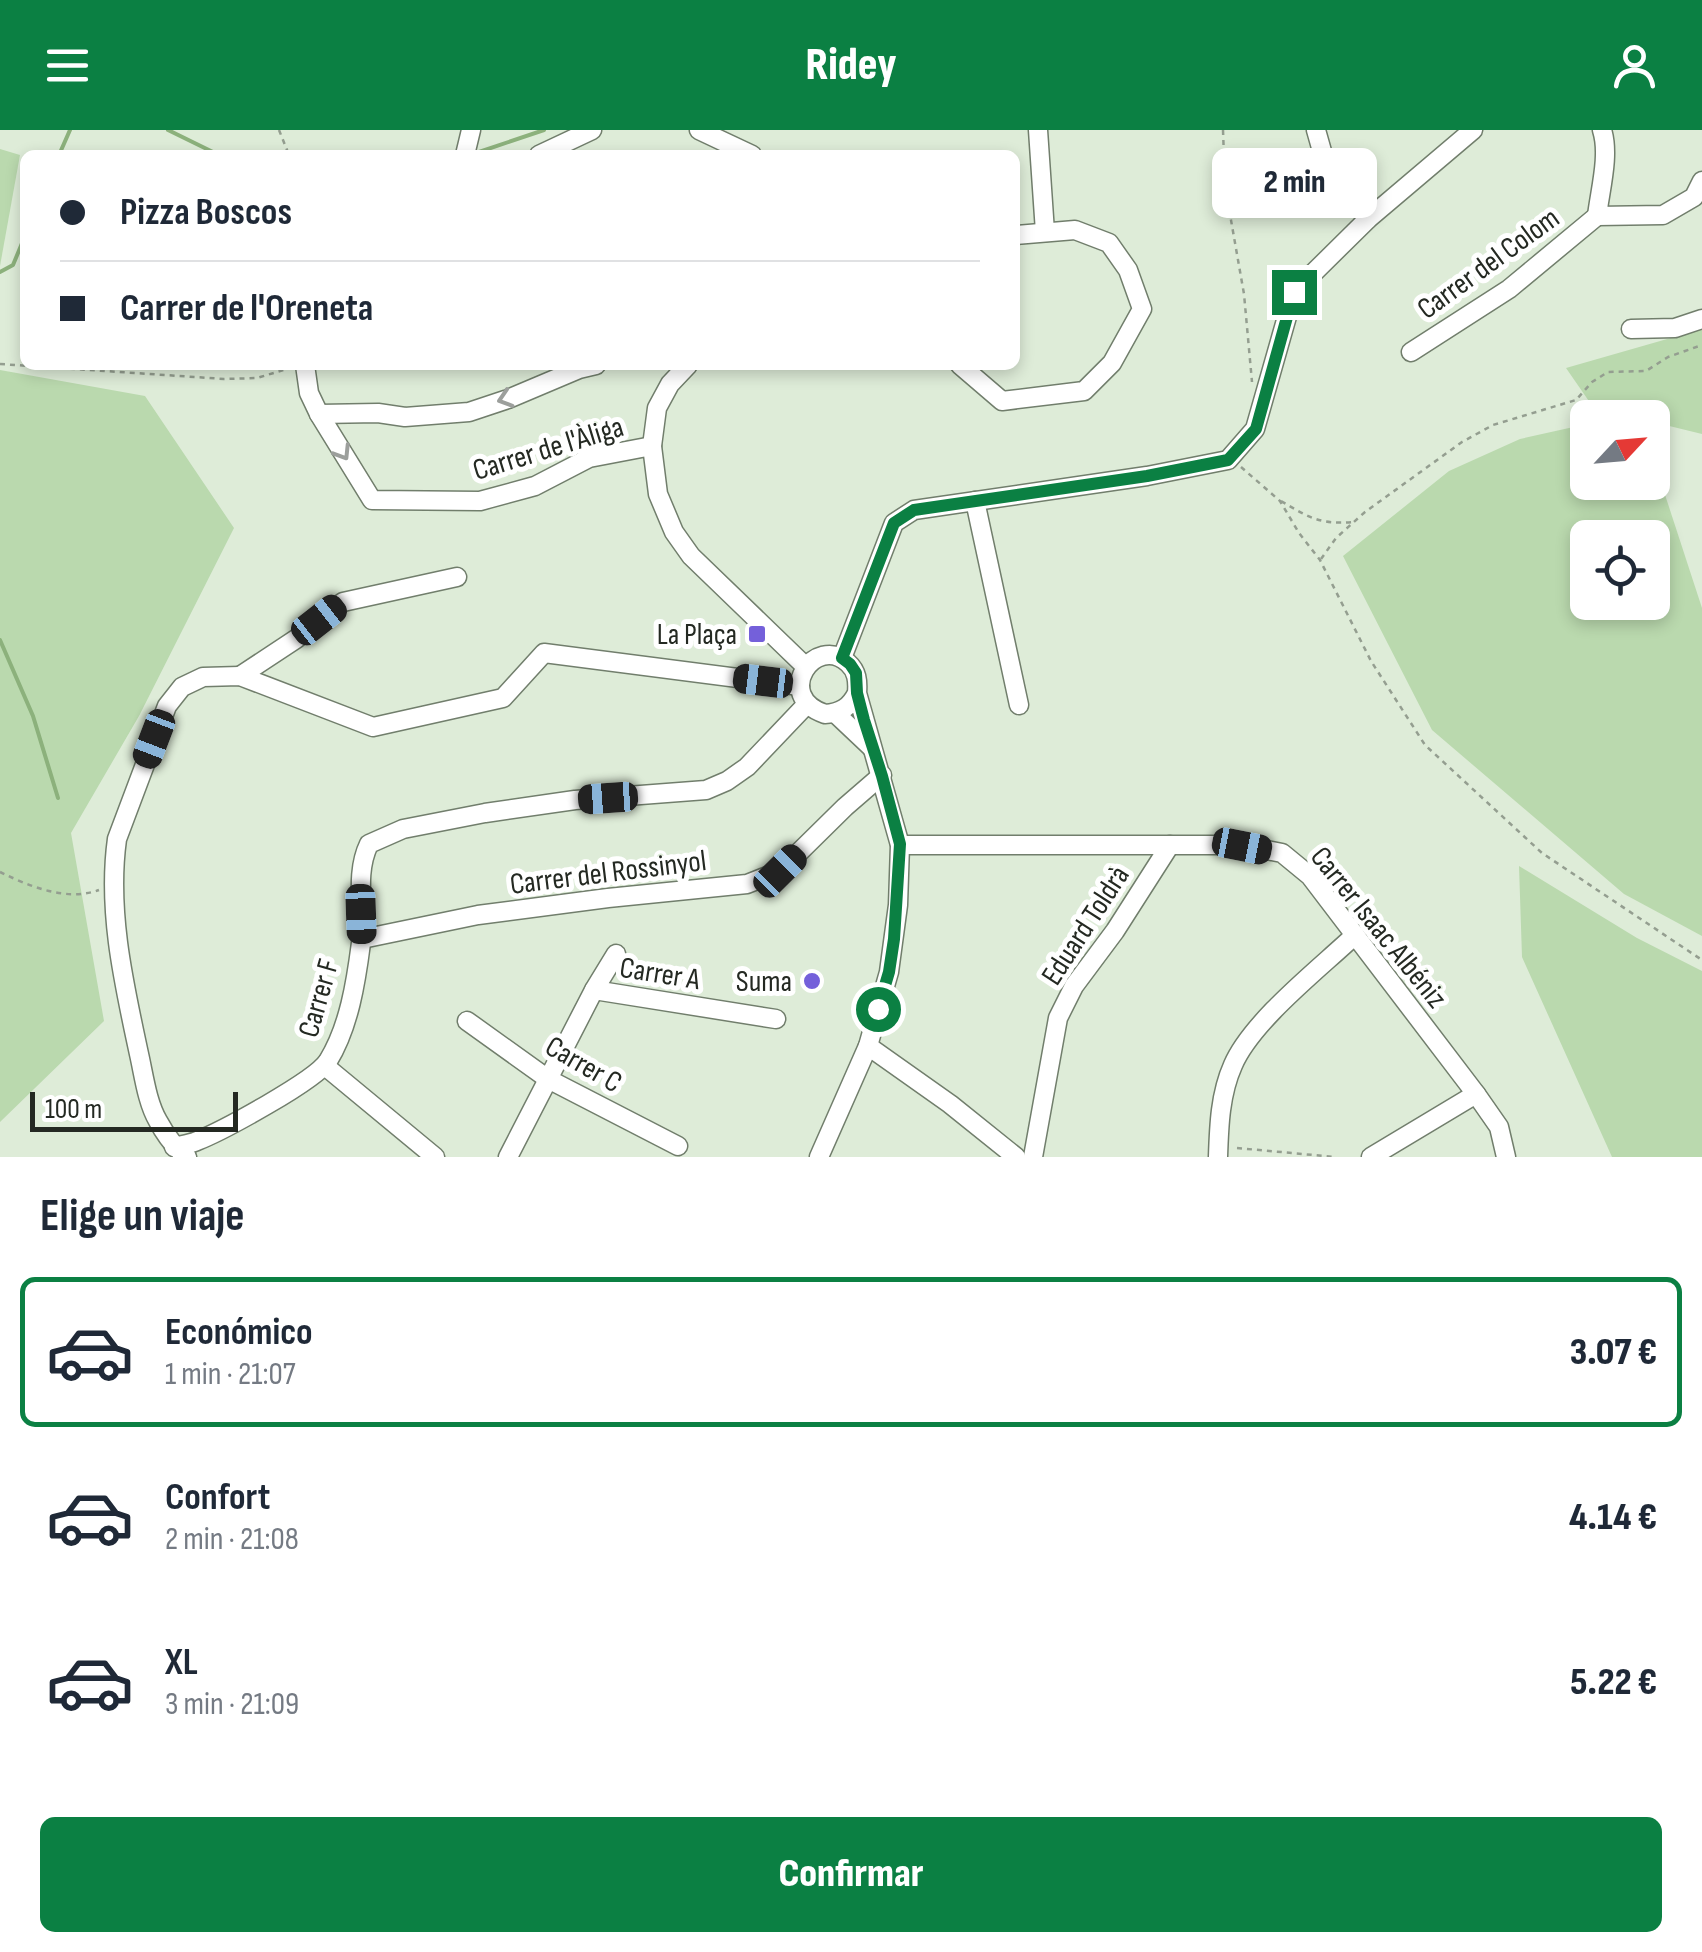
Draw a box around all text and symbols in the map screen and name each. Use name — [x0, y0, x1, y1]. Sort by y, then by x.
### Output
icon: menu — [40, 38, 95, 93]
text: Ridey — [806, 38, 896, 93]
icon: person — [1607, 38, 1662, 93]
callout: 2 min — [1212, 147, 1376, 217]
text: 2 min — [1263, 163, 1326, 202]
text: Pizza Boscos — [120, 190, 292, 235]
street label: Carrer del Colom — [1411, 200, 1567, 327]
route end — [1272, 270, 1317, 315]
text: Carrer de l'Oreneta — [120, 286, 373, 331]
one-way arrow — [498, 388, 515, 408]
north arrow — [1570, 400, 1670, 500]
map controls — [1570, 400, 1670, 620]
street label: Carrer de l'Àliga — [469, 409, 628, 489]
one-way arrow — [330, 442, 349, 460]
button: locate — [1570, 520, 1670, 620]
car — [286, 590, 352, 650]
place label: La Plaça — [657, 617, 737, 653]
marker: La Plaça — [746, 623, 768, 645]
car — [731, 662, 795, 700]
car — [129, 706, 179, 772]
car — [577, 781, 639, 815]
car — [1210, 826, 1274, 866]
car — [748, 839, 812, 903]
street label: Carrer Isaac Albéniz — [1302, 840, 1454, 1016]
street label: Carrer del Rossinyol — [508, 843, 708, 903]
street label: Eduard Toldrà — [1034, 859, 1138, 992]
car — [345, 883, 377, 945]
street label: Carrer A — [617, 950, 703, 998]
street label: Carrer F — [291, 955, 347, 1041]
place label: Suma — [736, 964, 792, 1000]
marker: Suma — [801, 970, 823, 992]
route start — [856, 987, 901, 1032]
street label: Carrer C — [539, 1029, 628, 1101]
scale bar — [30, 1087, 238, 1131]
text: 100 m — [45, 1093, 102, 1126]
text: Elige un viaje — [40, 1189, 245, 1244]
icon: car — [45, 1307, 135, 1397]
text: Económico — [165, 1310, 313, 1355]
text: 3.07 € — [1570, 1330, 1657, 1375]
text: 1 min · 21:07 — [165, 1355, 296, 1394]
icon: car — [45, 1472, 135, 1562]
text: Confort — [165, 1475, 270, 1520]
text: 4.14 € — [1569, 1495, 1657, 1540]
text: 2 min · 21:08 — [165, 1520, 299, 1559]
icon: car — [45, 1637, 135, 1727]
text: XL — [165, 1640, 198, 1685]
text: 5.22 € — [1570, 1660, 1657, 1705]
text: 3 min · 21:09 — [165, 1685, 299, 1724]
button: Confirmar — [40, 1817, 1662, 1932]

